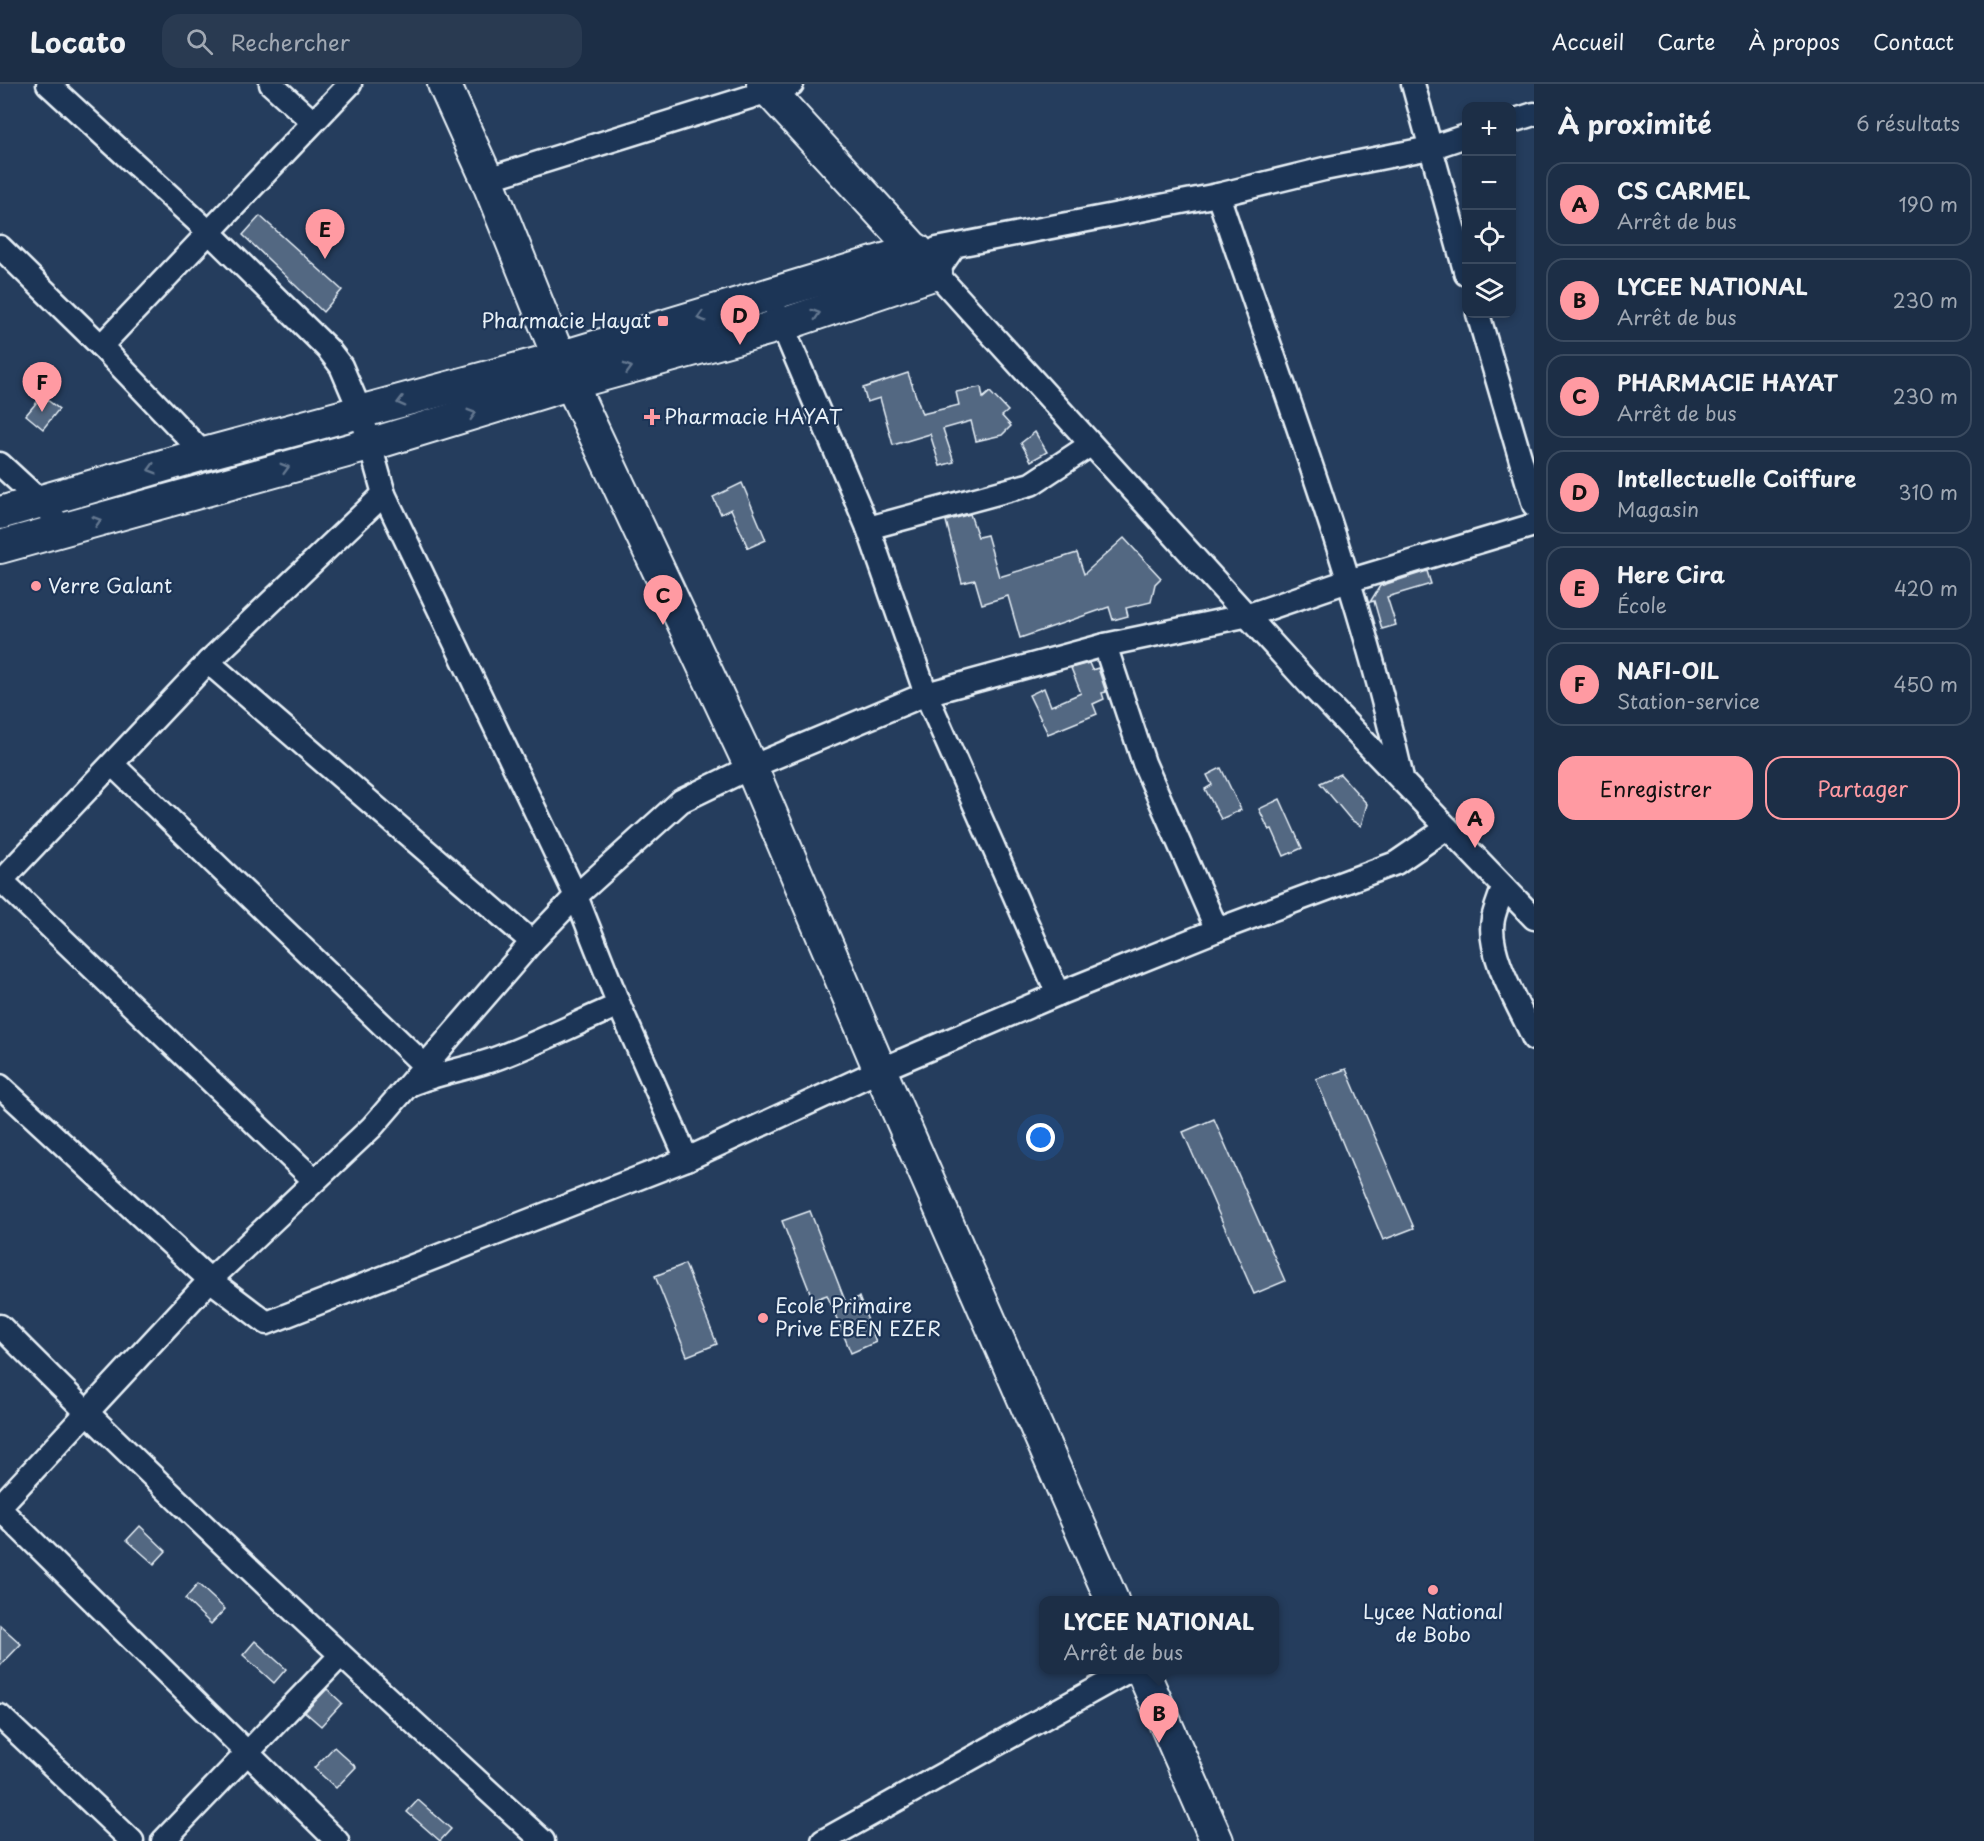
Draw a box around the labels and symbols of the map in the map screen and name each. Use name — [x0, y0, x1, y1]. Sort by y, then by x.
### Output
pin: E — [306, 210, 344, 259]
pin: D — [720, 296, 760, 345]
place label: Pharmacie Hayat — [481, 305, 651, 335]
one-way arrow — [810, 308, 821, 321]
one-way arrow — [696, 310, 707, 322]
marker: Pharmacie Hayat — [656, 314, 670, 328]
pin: F — [22, 362, 62, 412]
one-way arrow — [623, 362, 633, 375]
one-way arrow — [396, 394, 406, 407]
place label: Pharmacie HAYAT — [664, 401, 843, 431]
one-way arrow — [466, 409, 477, 421]
marker: Pharmacie HAYAT — [645, 410, 659, 424]
one-way arrow — [147, 462, 158, 474]
one-way arrow — [279, 463, 290, 475]
one-way arrow — [92, 515, 102, 528]
place label: Verre Galant — [48, 570, 172, 600]
pin: C — [644, 576, 682, 625]
marker: Verre Galant — [29, 579, 43, 593]
pin: A — [1456, 798, 1494, 848]
your location — [1026, 1123, 1055, 1152]
place label: Ecole Primaire Prive EBEN EZER — [775, 1290, 941, 1343]
marker: Ecole Primaire Prive EBEN EZER — [756, 1311, 770, 1325]
marker: Lycee National de Bobo — [1426, 1583, 1440, 1597]
place label: Lycee National de Bobo — [1363, 1596, 1503, 1649]
pin: B — [1140, 1694, 1178, 1743]

